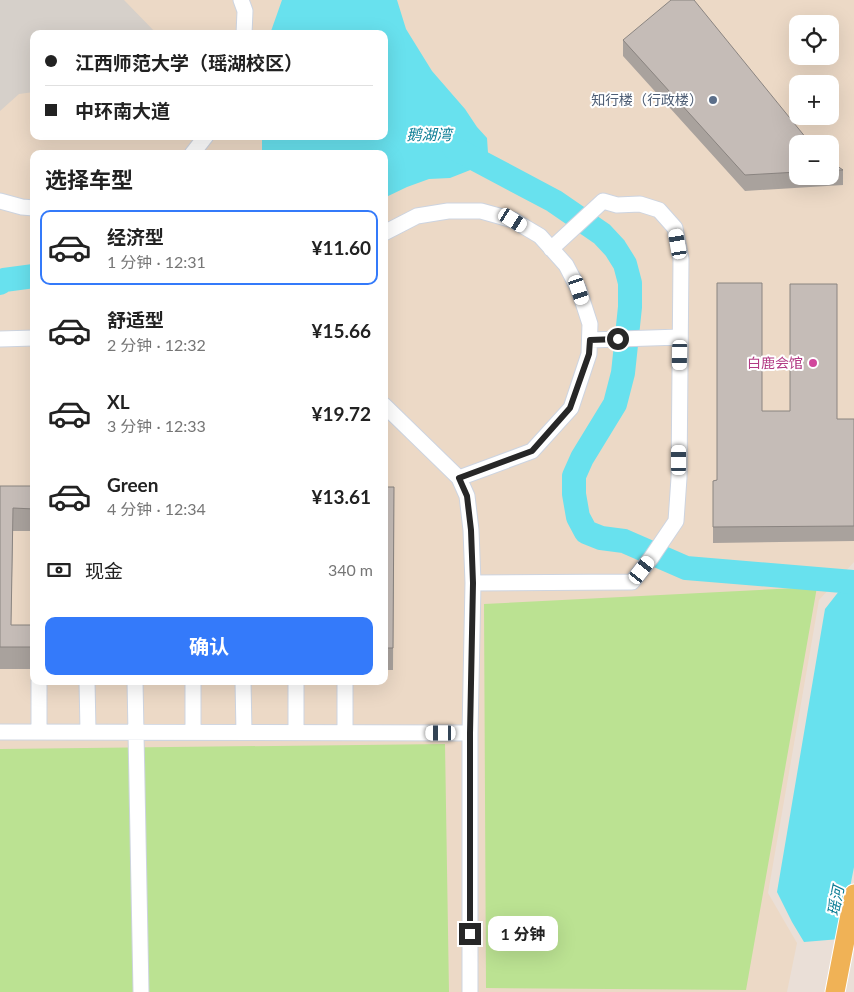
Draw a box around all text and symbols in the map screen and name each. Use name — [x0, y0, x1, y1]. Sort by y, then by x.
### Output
map controls — [789, 15, 839, 185]
button: locate — [789, 15, 839, 65]
text: 江西师范大学（瑶湖校区） — [75, 51, 303, 74]
button: + — [789, 75, 839, 125]
place label: 知行楼（行政楼） — [591, 91, 703, 108]
marker: 知行楼（行政楼） — [707, 94, 719, 106]
text: 中环南大道 — [75, 99, 170, 122]
water label: 鹅湖湾 — [406, 125, 454, 143]
button: − — [789, 135, 839, 185]
text: 选择车型 — [45, 166, 133, 193]
car — [496, 206, 529, 234]
icon: car — [47, 225, 92, 270]
text: 经济型 — [107, 225, 164, 248]
car — [668, 228, 687, 260]
text: ¥11.60 — [311, 236, 371, 259]
text: 1 分钟 · 12:31 — [107, 252, 206, 271]
car — [567, 273, 590, 307]
icon: car — [47, 308, 92, 353]
text: 舒适型 — [107, 308, 164, 331]
text: ¥15.66 — [311, 319, 371, 342]
route start — [607, 328, 629, 350]
text: 2 分钟 · 12:32 — [107, 335, 206, 354]
car — [672, 340, 687, 370]
place label: 白鹿会馆 — [747, 354, 803, 371]
marker: 白鹿会馆 — [807, 357, 819, 369]
text: XL — [107, 390, 130, 413]
icon: car — [47, 391, 92, 436]
text: ¥19.72 — [311, 402, 371, 425]
text: 3 分钟 · 12:33 — [107, 416, 206, 435]
car — [671, 445, 686, 475]
text: Green — [107, 473, 158, 496]
icon: car — [47, 474, 92, 519]
text: ¥13.61 — [311, 485, 371, 508]
text: 4 分钟 · 12:34 — [107, 499, 206, 518]
car — [626, 554, 657, 586]
icon: cash — [45, 556, 73, 584]
text: 现金 — [85, 559, 123, 582]
text: 340 m — [328, 560, 373, 579]
button: 确认 — [45, 617, 373, 675]
car — [426, 726, 456, 741]
water label: 瑶河 — [823, 881, 847, 917]
callout: 1 分钟 — [488, 916, 558, 952]
route end — [459, 923, 481, 945]
text: 1 分钟 — [500, 924, 546, 943]

